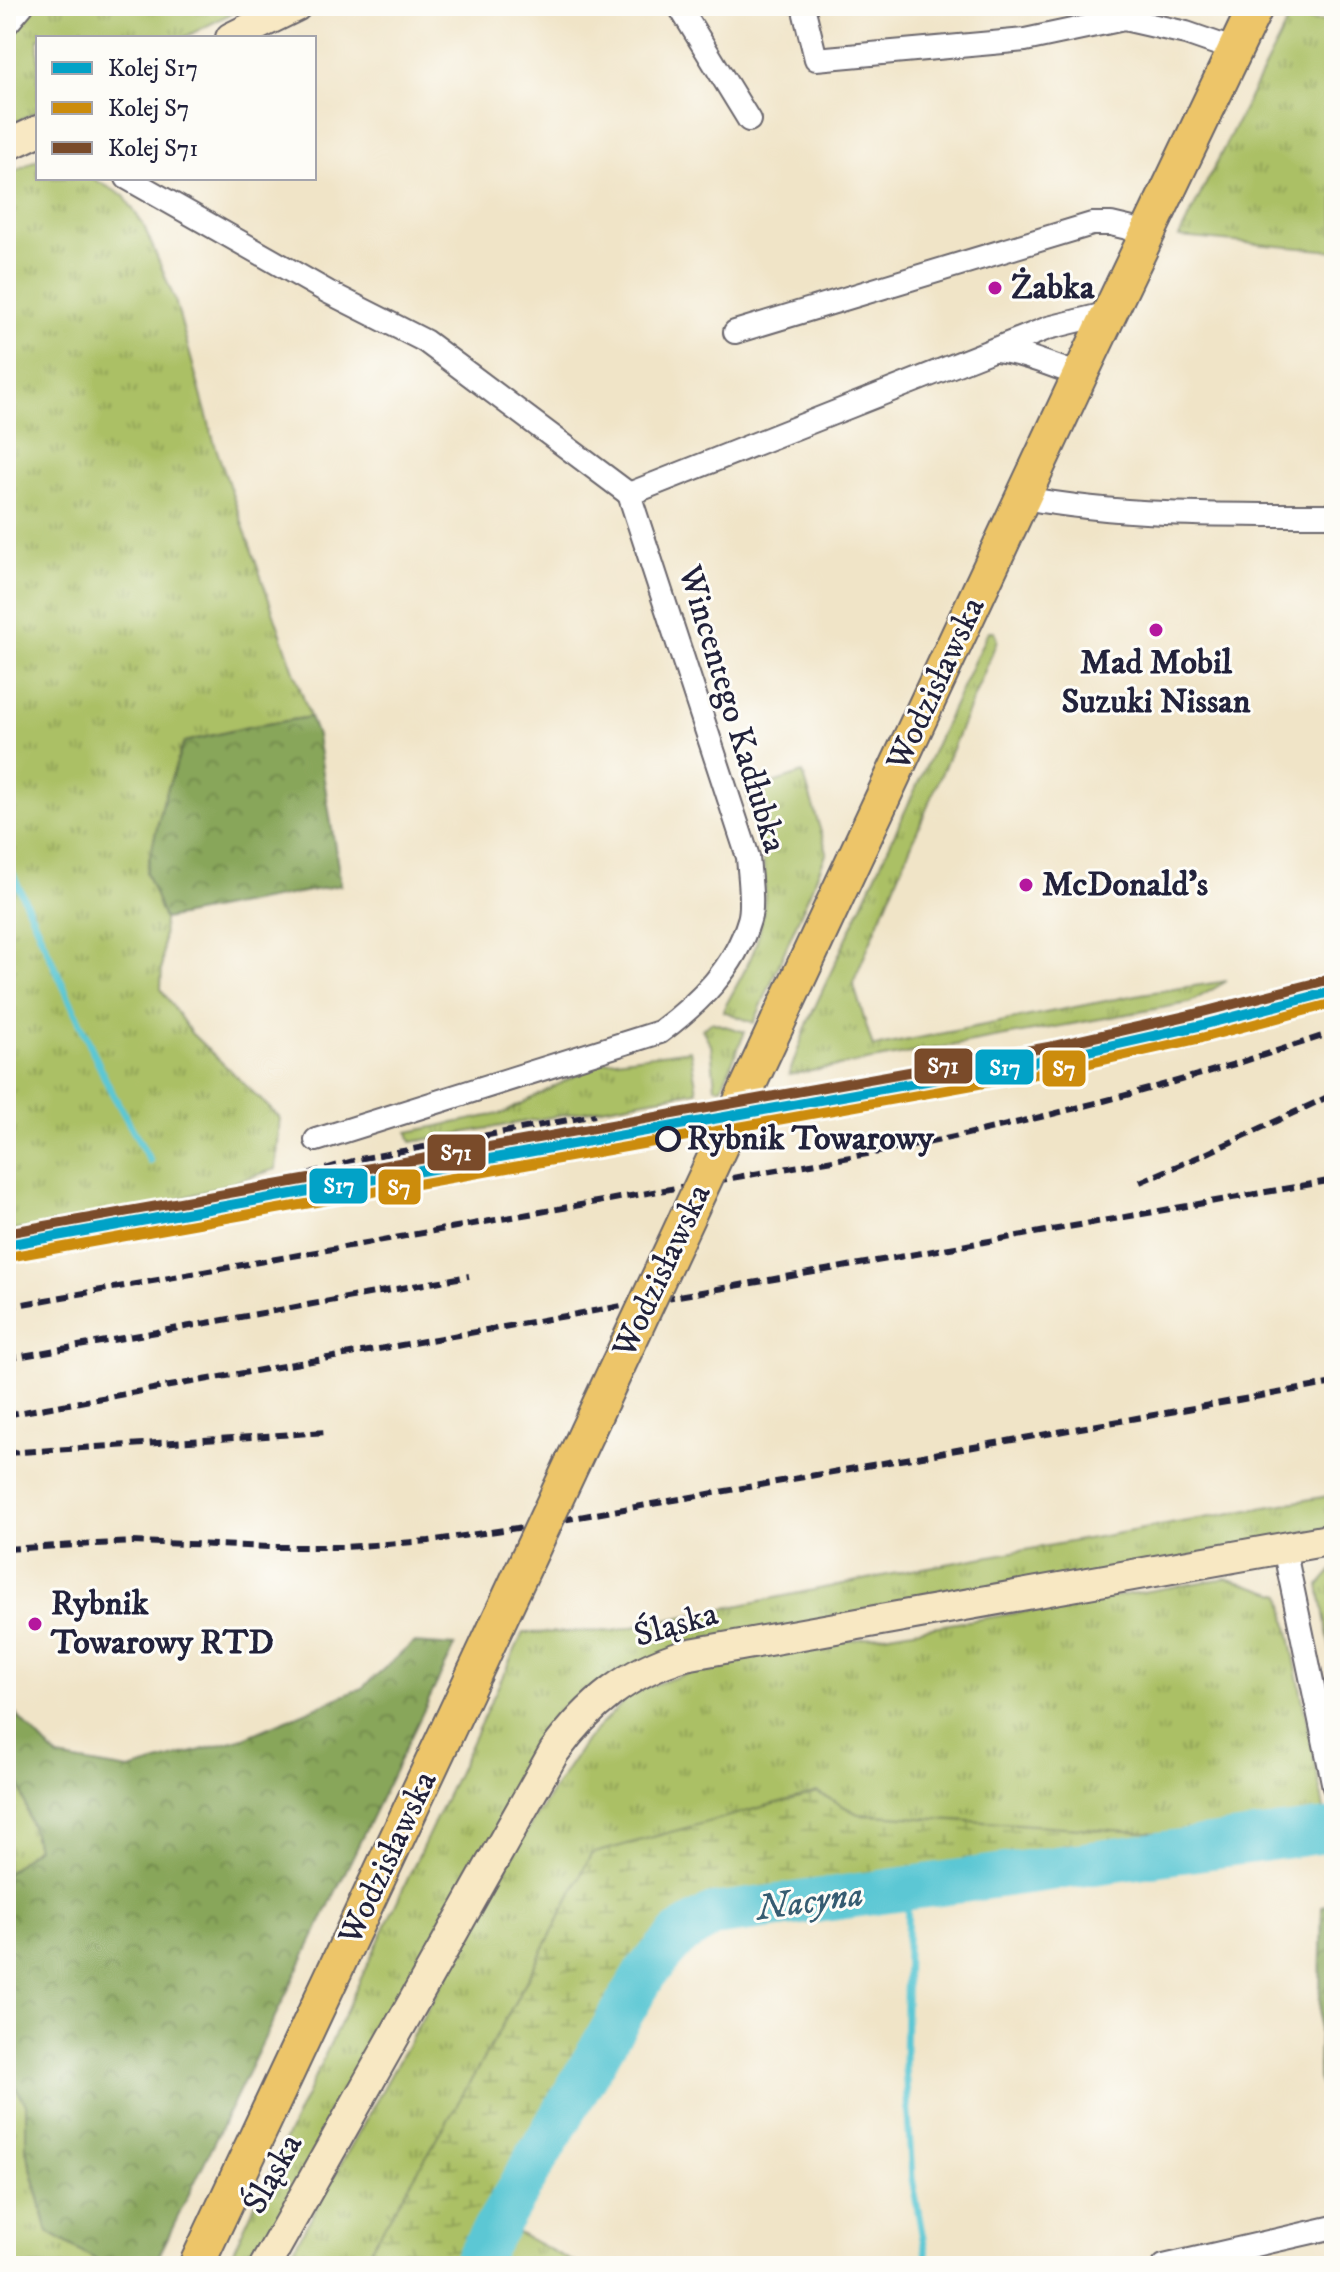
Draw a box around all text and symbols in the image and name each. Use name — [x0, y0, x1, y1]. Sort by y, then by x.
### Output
legend — [36, 36, 316, 180]
text: Kolej S17 — [108, 54, 198, 84]
text: Kolej S7 — [108, 94, 189, 124]
text: Kolej S71 — [108, 134, 198, 164]
place label: Żabka — [1011, 267, 1095, 309]
marker: Żabka — [986, 279, 1004, 297]
street label: Wincentego Kadłubka — [668, 559, 796, 858]
street label: Wodzisławska — [877, 590, 995, 778]
marker: Mad Mobil Suzuki Nissan — [1147, 621, 1165, 639]
place label: Mad Mobil Suzuki Nissan — [1061, 642, 1251, 723]
place label: McDonald's — [1042, 864, 1208, 906]
marker: McDonald's — [1017, 876, 1035, 894]
line badge: S71 — [913, 1047, 974, 1085]
line badge: S17 — [974, 1048, 1035, 1086]
line badge: S7 — [1041, 1049, 1087, 1088]
text: S71 — [927, 1053, 959, 1080]
text: S17 — [989, 1055, 1021, 1082]
text: S7 — [1052, 1056, 1076, 1083]
place label: Rybnik Towarowy — [687, 1118, 934, 1160]
marker: Rybnik Towarowy — [656, 1127, 680, 1151]
line badge: S71 — [426, 1133, 487, 1172]
text: S71 — [440, 1140, 472, 1167]
line badge: S17 — [308, 1167, 369, 1205]
line badge: S7 — [377, 1168, 422, 1206]
text: S17 — [323, 1173, 355, 1200]
text: S7 — [387, 1175, 411, 1202]
street label: Wodzisławska — [603, 1177, 721, 1365]
place label: Rybnik Towarowy RTD — [50, 1583, 274, 1664]
street label: Śląska — [629, 1593, 723, 1657]
marker: Rybnik Towarowy RTD — [26, 1615, 44, 1633]
street label: Wodzisławska — [329, 1764, 447, 1952]
water label: Nacyna — [752, 1872, 866, 1932]
street label: Śląska — [234, 2126, 312, 2221]

